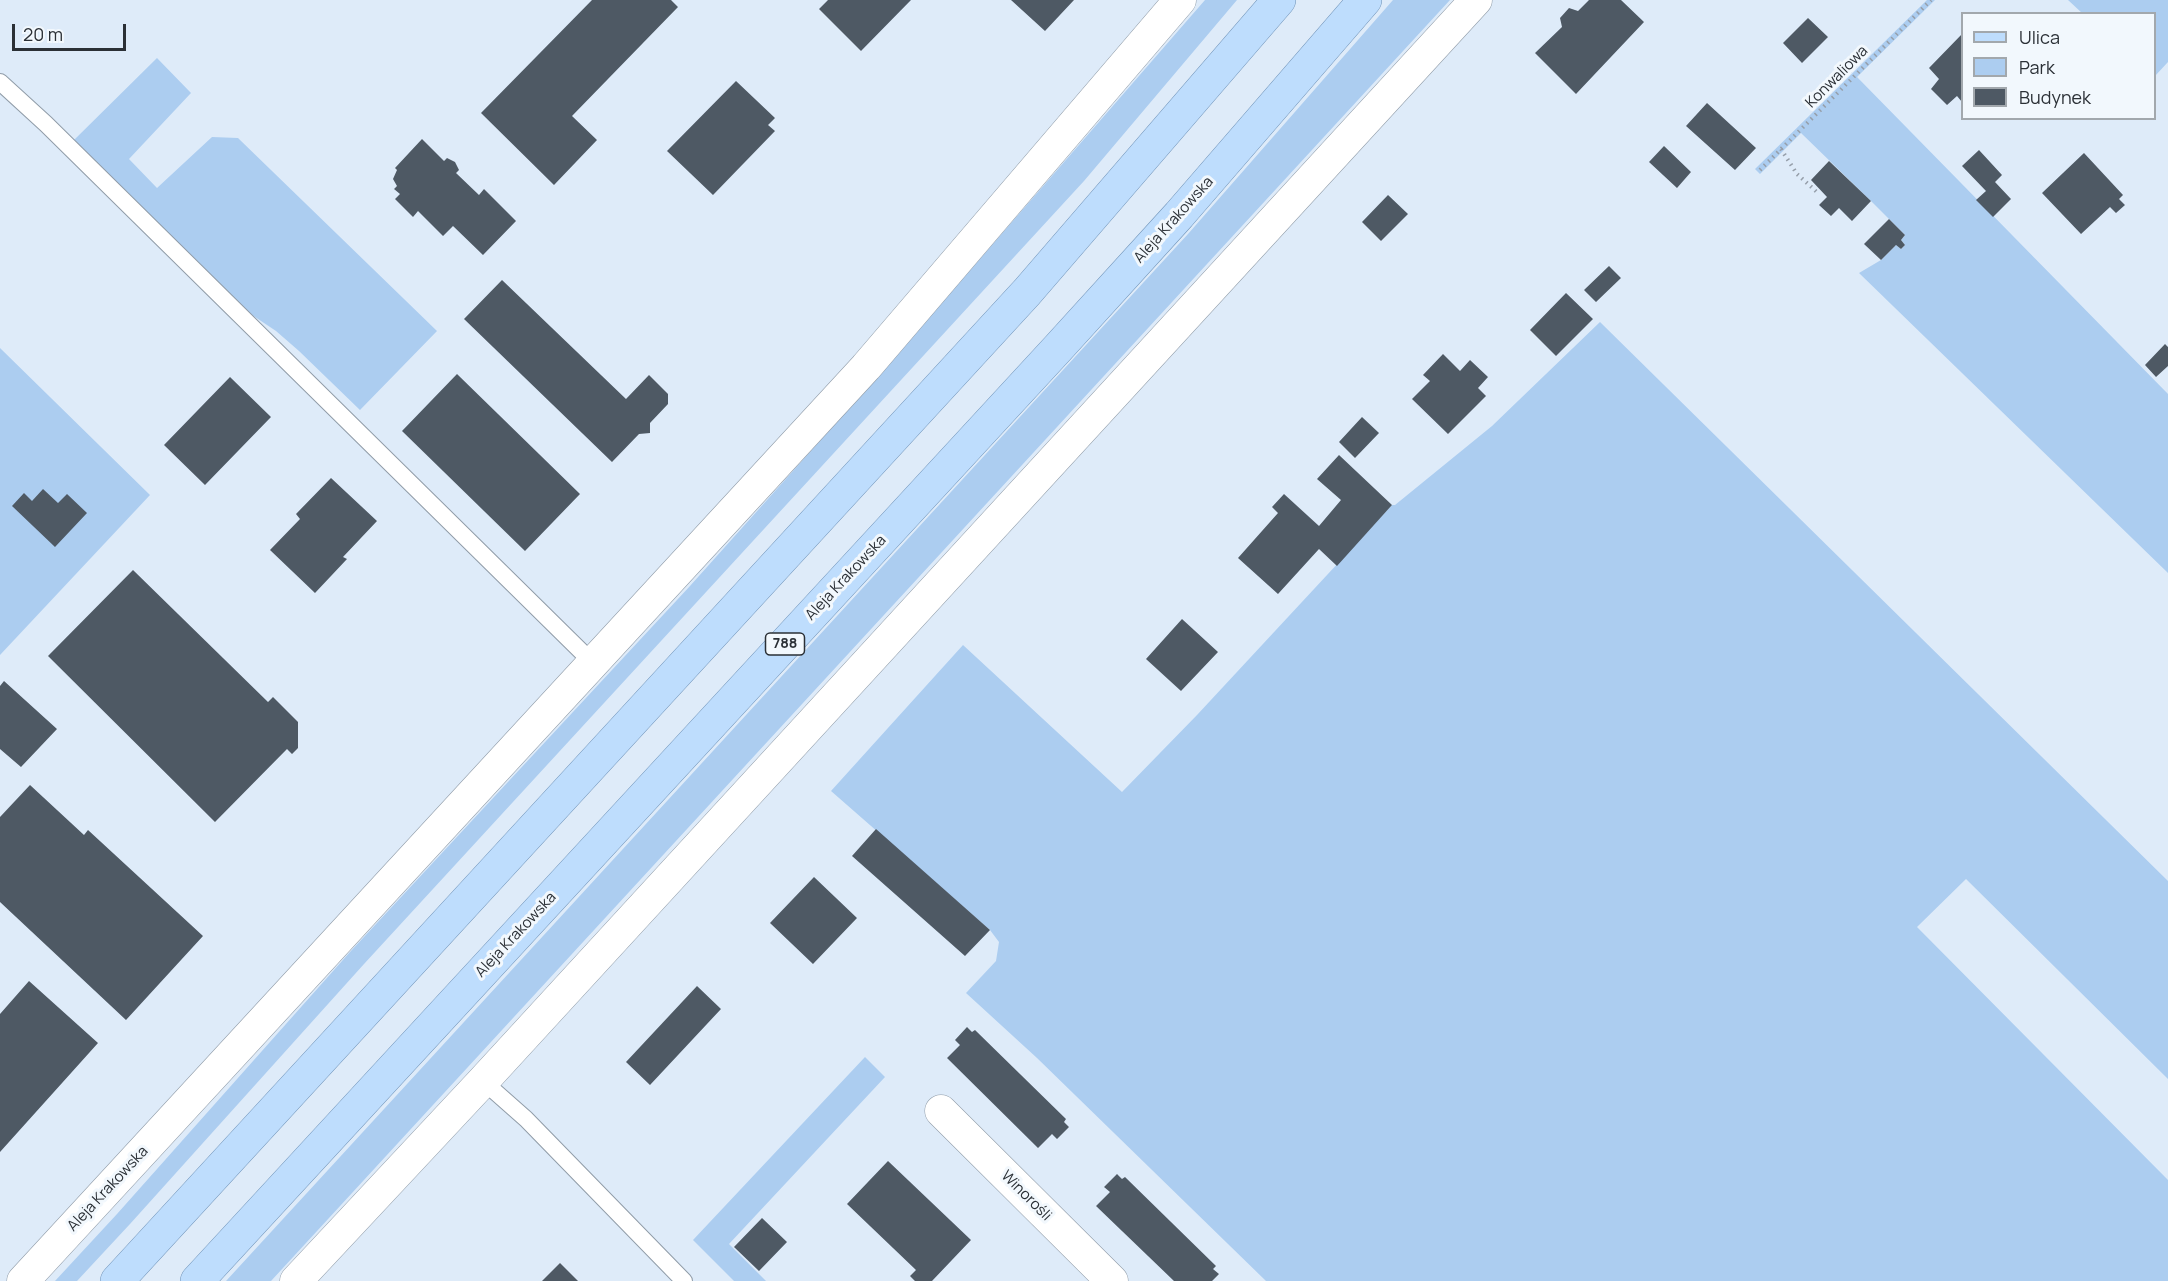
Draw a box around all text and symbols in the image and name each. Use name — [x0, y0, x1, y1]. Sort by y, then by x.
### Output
scale bar — [15, 12, 129, 50]
legend — [1961, 12, 2156, 120]
text: 20 m — [23, 22, 63, 46]
text: Ulica — [2019, 25, 2060, 49]
street label: Konwaliowa — [1802, 42, 1872, 112]
text: Park — [2019, 55, 2055, 79]
text: Budynek — [2019, 85, 2091, 109]
street label: Aleja Krakowska — [1131, 173, 1217, 267]
street label: Aleja Krakowska — [802, 532, 890, 624]
road number: 788 — [766, 633, 804, 655]
street label: Aleja Krakowska — [472, 889, 560, 981]
street label: Aleja Krakowska — [64, 1143, 152, 1235]
street label: Winorośli — [997, 1167, 1055, 1225]

